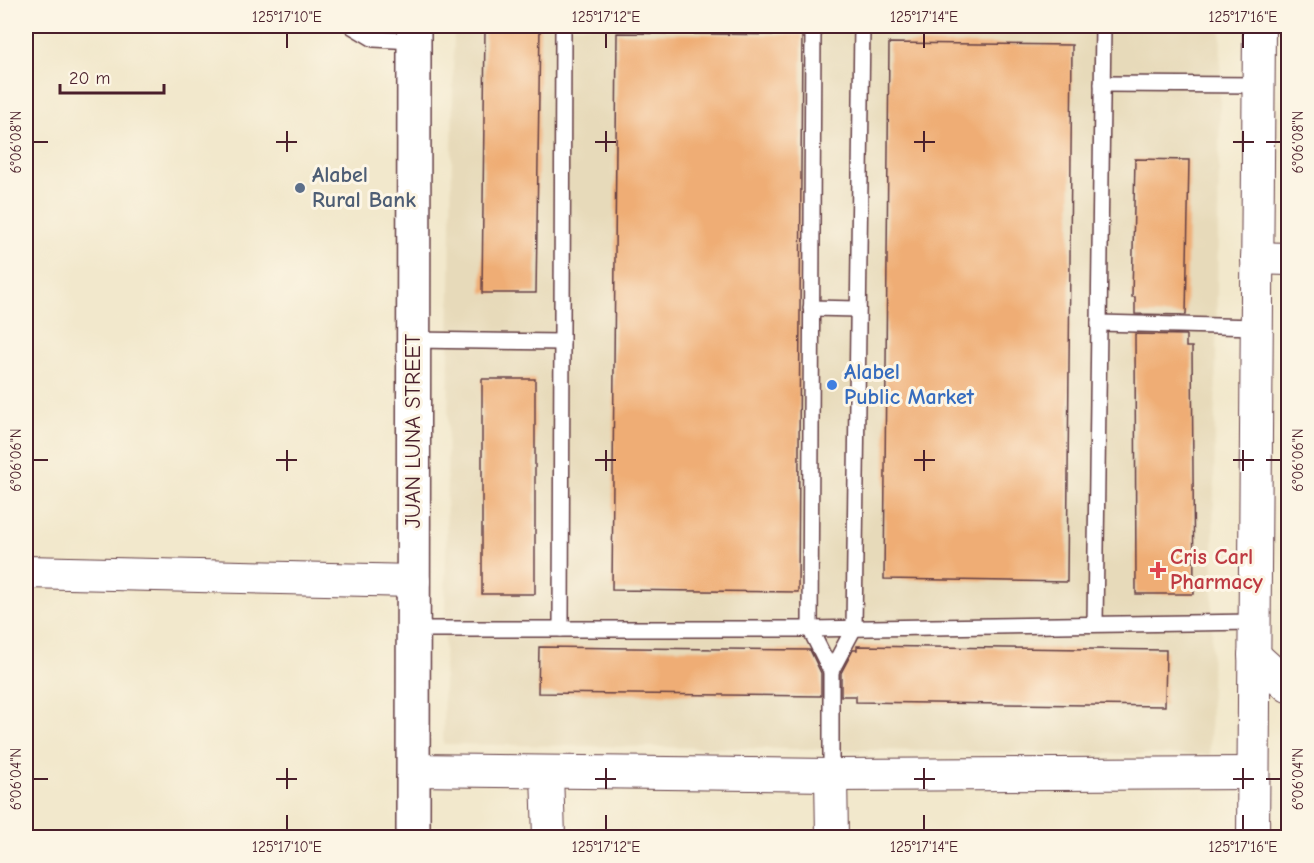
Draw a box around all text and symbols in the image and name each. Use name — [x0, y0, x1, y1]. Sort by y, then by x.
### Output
text: 125°17'10"E — [252, 8, 322, 26]
text: 125°17'12"E — [572, 8, 640, 26]
text: 125°17'14"E — [890, 8, 958, 26]
text: 125°17'16"E — [1209, 8, 1277, 26]
scale bar — [60, 57, 164, 95]
text: 20 m — [69, 68, 110, 89]
text: 6°06'08"N — [7, 111, 25, 173]
text: 6°06'08"N — [1289, 111, 1307, 173]
place label: Alabel Rural Bank — [312, 162, 416, 213]
marker: Alabel Rural Bank — [293, 181, 307, 195]
street label: JUAN LUNA STREET — [400, 333, 426, 528]
place label: Alabel Public Market — [844, 359, 975, 410]
marker: Alabel Public Market — [825, 378, 839, 392]
text: 6°06'06"N — [7, 428, 25, 492]
text: 6°06'06"N — [1289, 428, 1307, 492]
place label: Cris Carl Pharmacy — [1170, 544, 1264, 595]
marker: Cris Carl Pharmacy — [1151, 563, 1165, 577]
text: 6°06'04"N — [7, 748, 25, 810]
text: 6°06'04"N — [1289, 748, 1307, 810]
text: 125°17'10"E — [252, 838, 322, 856]
text: 125°17'12"E — [572, 838, 640, 856]
text: 125°17'14"E — [890, 838, 958, 856]
text: 125°17'16"E — [1209, 838, 1277, 856]

